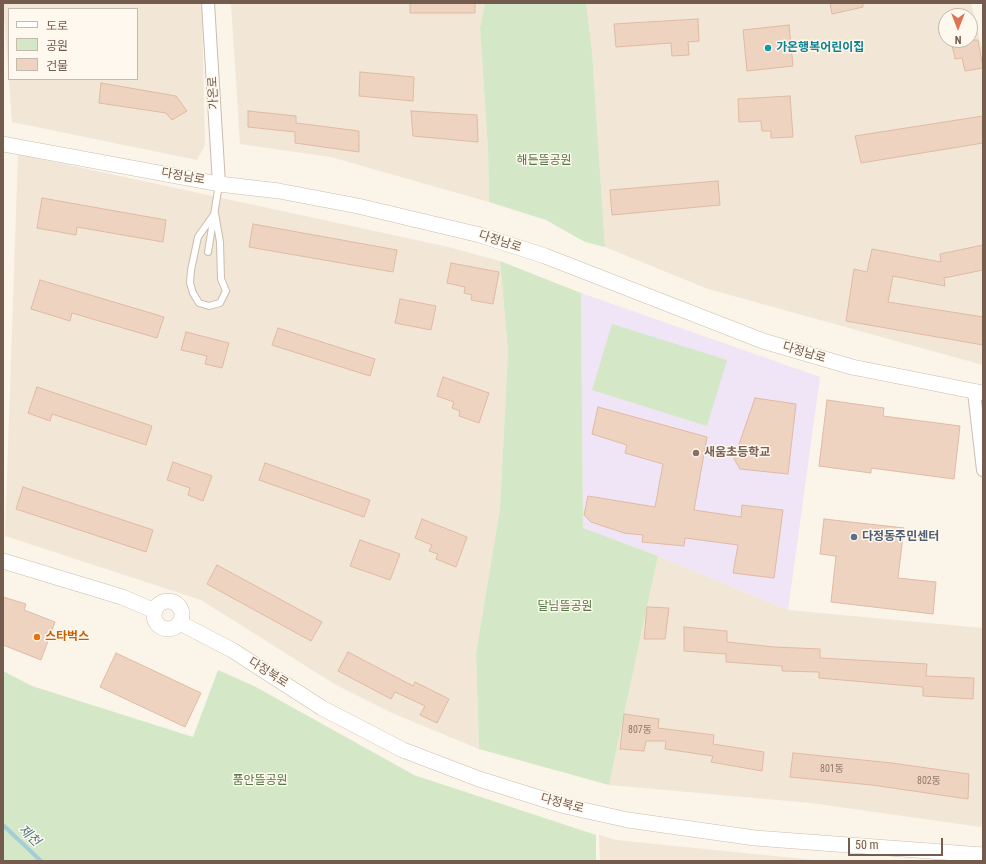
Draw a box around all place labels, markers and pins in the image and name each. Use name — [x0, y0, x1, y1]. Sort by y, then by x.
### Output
place label: 가온행복어린이집 — [776, 41, 864, 55]
marker: 가온행복어린이집 — [763, 43, 773, 53]
place label: 새움초등학교 — [704, 446, 770, 460]
marker: 새움초등학교 — [691, 448, 701, 458]
place label: 다정동주민센터 — [862, 530, 939, 544]
marker: 다정동주민센터 — [849, 532, 859, 542]
place label: 스타벅스 — [45, 630, 89, 644]
marker: 스타벅스 — [32, 632, 42, 642]

